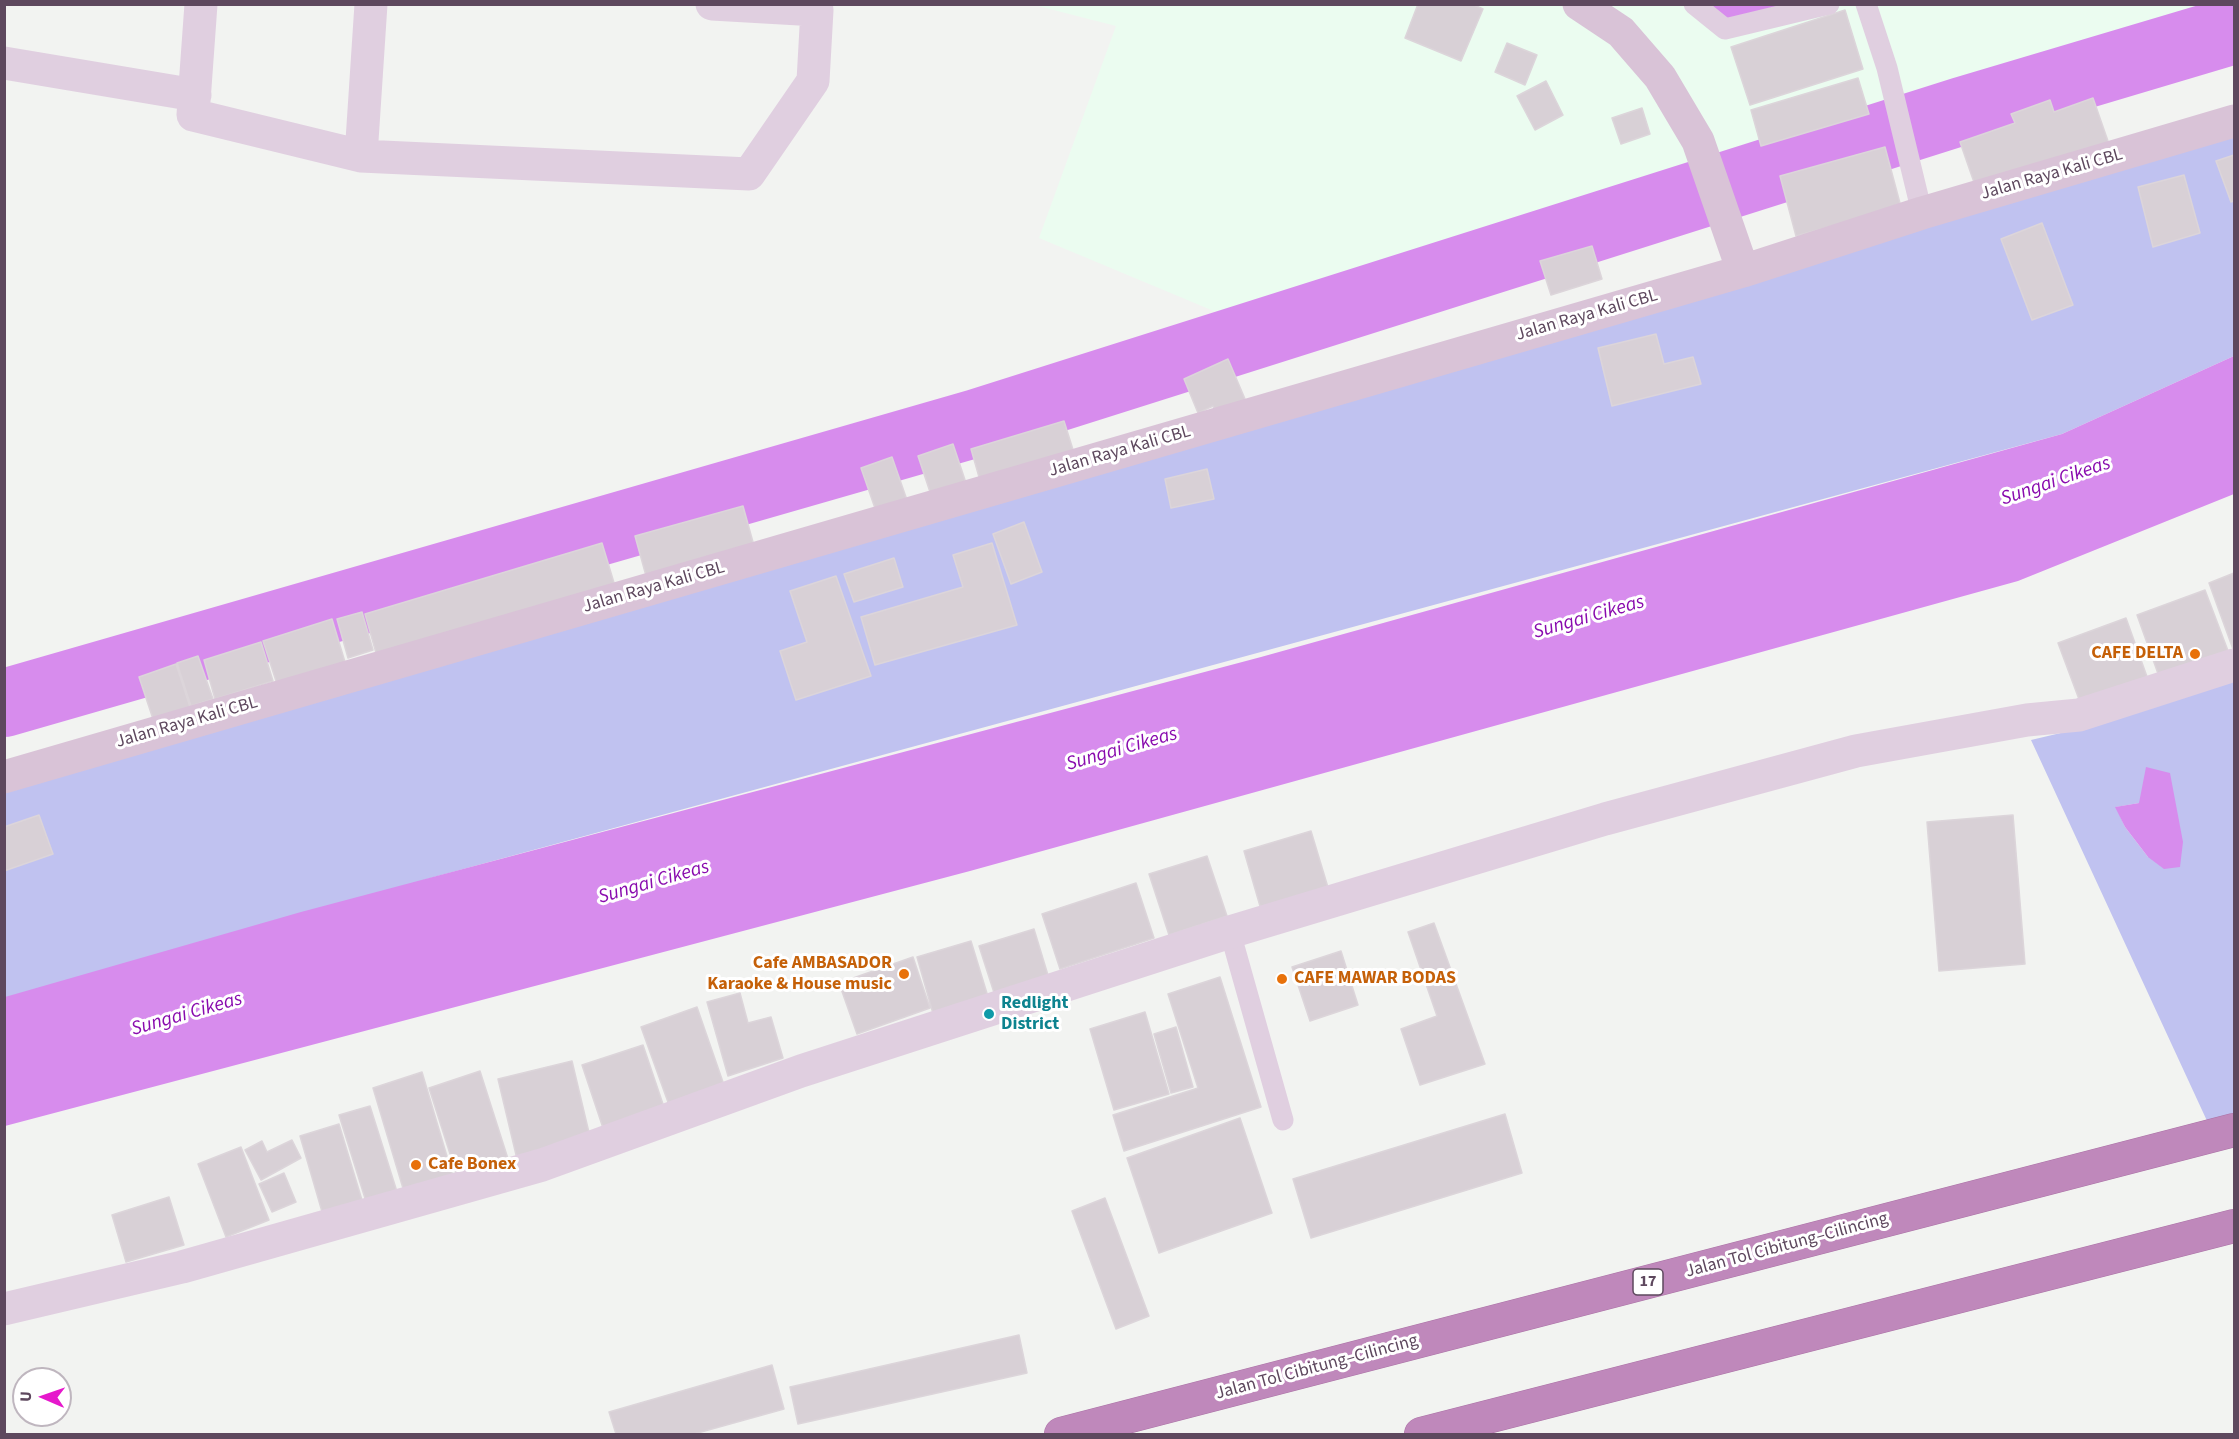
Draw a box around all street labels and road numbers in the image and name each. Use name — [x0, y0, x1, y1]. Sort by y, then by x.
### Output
street label: Jalan Raya Kali CBL — [1979, 144, 2125, 206]
street label: Jalan Raya Kali CBL — [1514, 285, 1660, 347]
street label: Jalan Raya Kali CBL — [1047, 421, 1193, 483]
street label: Jalan Raya Kali CBL — [581, 557, 727, 619]
street label: Jalan Raya Kali CBL — [114, 692, 260, 754]
street label: Jalan Tol Cibitung–Cilincing — [1683, 1209, 1891, 1283]
road number: 17 — [1633, 1269, 1663, 1295]
street label: Jalan Tol Cibitung–Cilincing — [1213, 1331, 1421, 1405]

